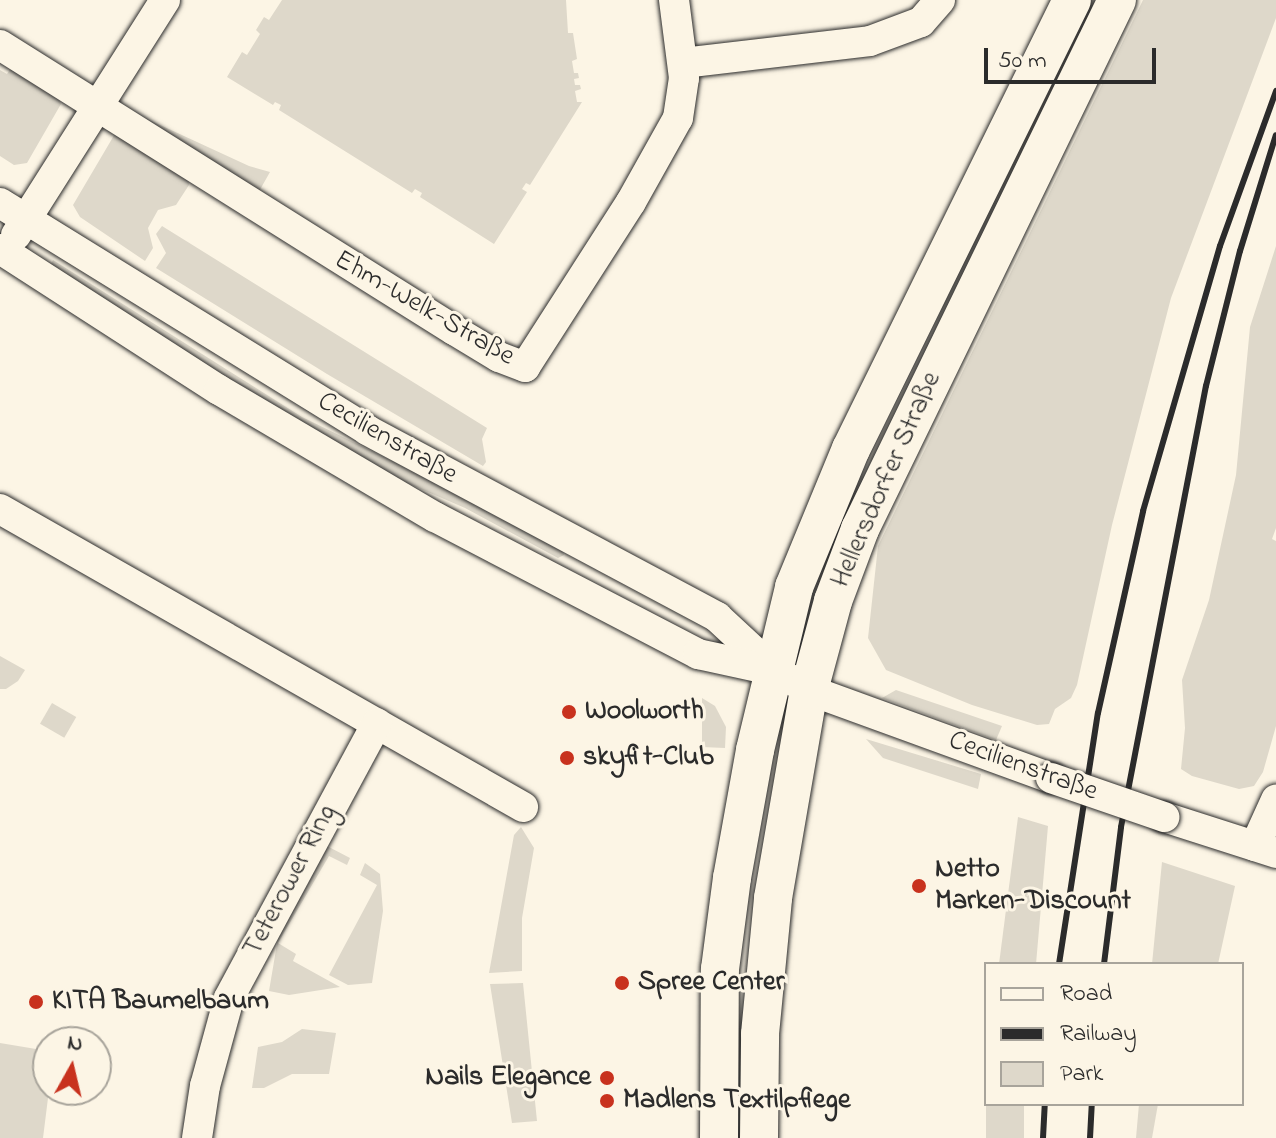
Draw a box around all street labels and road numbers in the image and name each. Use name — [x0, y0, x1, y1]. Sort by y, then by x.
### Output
street label: Ehm-Welk-Straße — [328, 244, 520, 374]
street label: Hellersdorfer Straße — [824, 367, 950, 593]
street label: Cecilienstraße — [311, 385, 463, 493]
street label: Cecilienstraße — [944, 725, 1102, 809]
street label: Teterower Ring — [237, 799, 345, 963]

